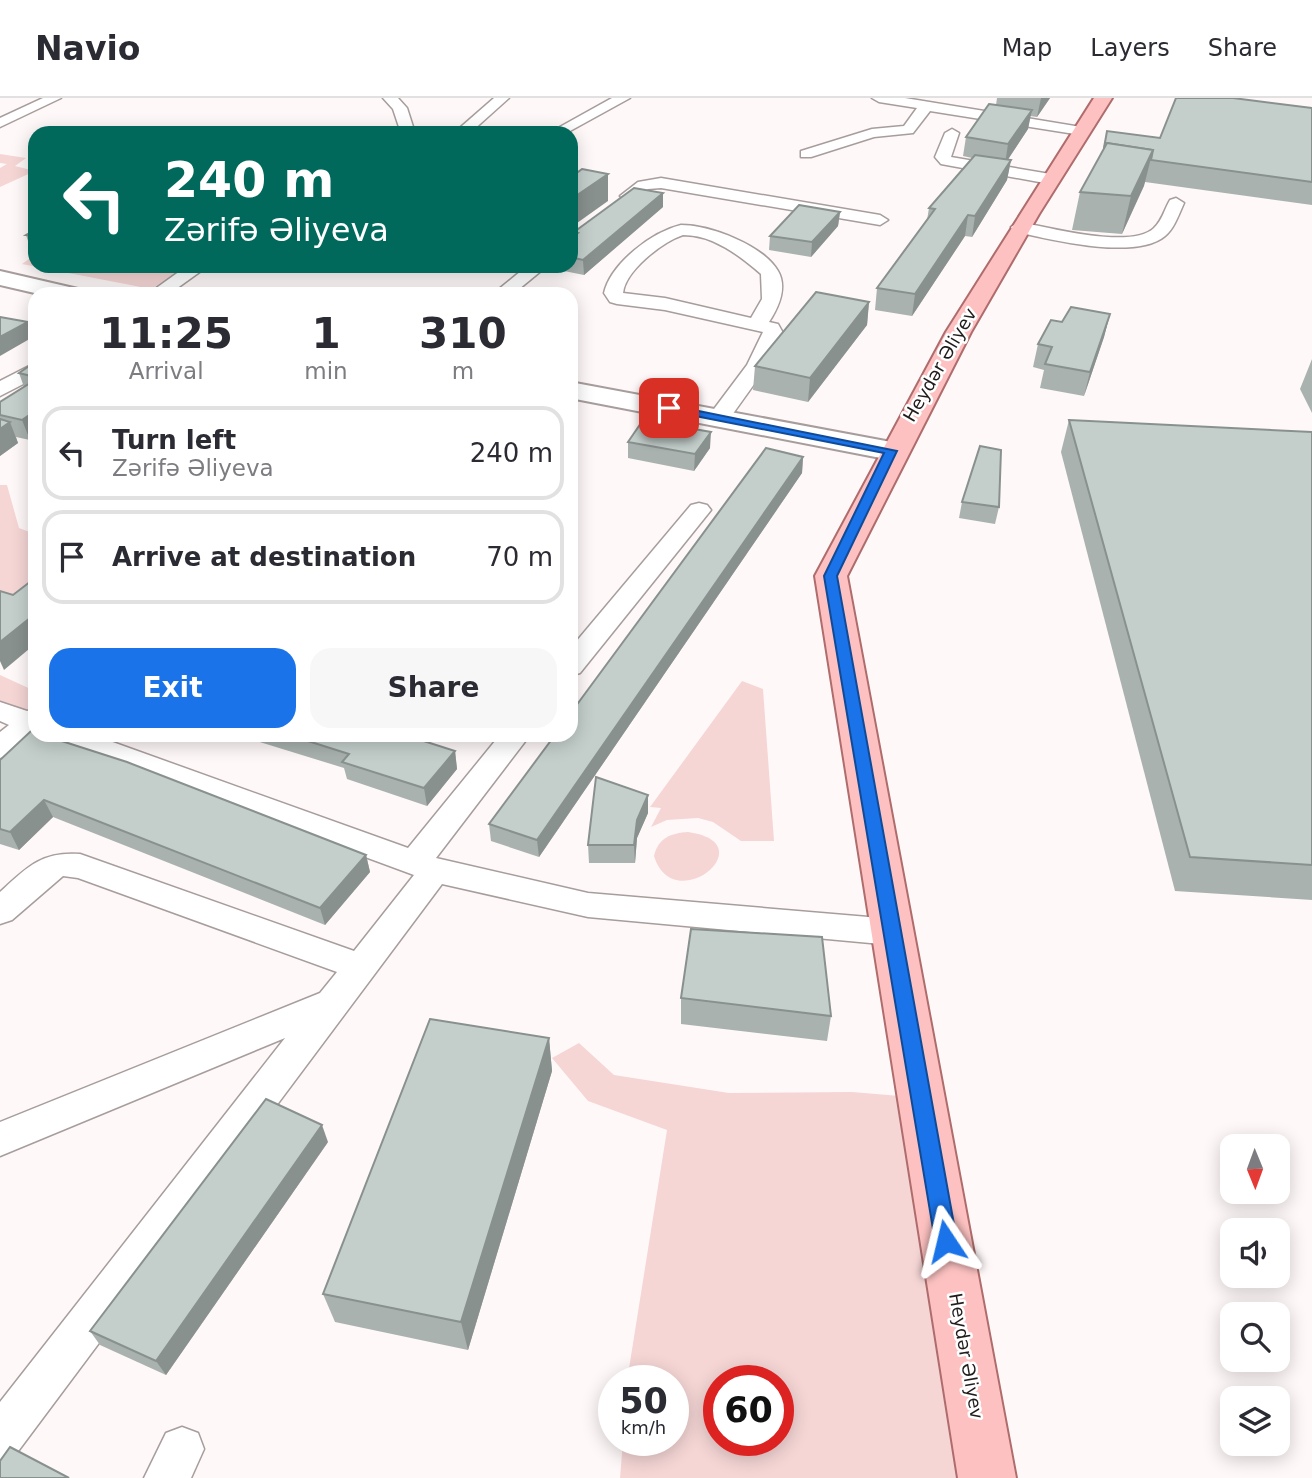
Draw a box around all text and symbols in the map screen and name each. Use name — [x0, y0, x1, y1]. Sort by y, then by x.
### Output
text: Navio — [35, 29, 140, 68]
text: Map — [1002, 34, 1052, 62]
text: Layers — [1090, 34, 1170, 62]
text: Share — [1208, 34, 1277, 62]
text: 240 m — [164, 152, 334, 209]
icon: left — [49, 154, 140, 245]
text: Zərifə Əliyeva — [164, 211, 389, 249]
street label: Heydər Əliyev — [899, 304, 981, 425]
text: 11:25 — [99, 309, 233, 358]
text: 1 — [311, 309, 341, 358]
text: 310 — [419, 309, 507, 358]
text: Arrival — [129, 358, 204, 384]
text: min — [304, 358, 348, 384]
text: m — [452, 358, 474, 384]
pin — [639, 378, 699, 438]
icon: arrive — [650, 389, 688, 427]
text: Turn left — [112, 425, 236, 455]
icon: left — [53, 434, 91, 472]
text: 240 m — [470, 438, 553, 468]
text: Zərifə Əliyeva — [112, 455, 274, 481]
icon: arrive — [53, 538, 91, 576]
text: Arrive at destination — [112, 542, 416, 572]
text: 70 m — [486, 542, 553, 572]
button: Exit — [49, 648, 296, 728]
button: Share — [310, 648, 557, 728]
north arrow — [1220, 1134, 1290, 1204]
map controls — [1220, 1134, 1290, 1456]
position arrow — [909, 1204, 983, 1278]
button: sound — [1220, 1218, 1290, 1288]
street label: Heydər Əliyev — [945, 1291, 988, 1421]
button: search — [1220, 1302, 1290, 1372]
speed limit sign: 60 — [703, 1365, 794, 1456]
text: 50 — [619, 1381, 668, 1421]
button: layers — [1220, 1386, 1290, 1456]
text: km/h — [621, 1417, 666, 1438]

